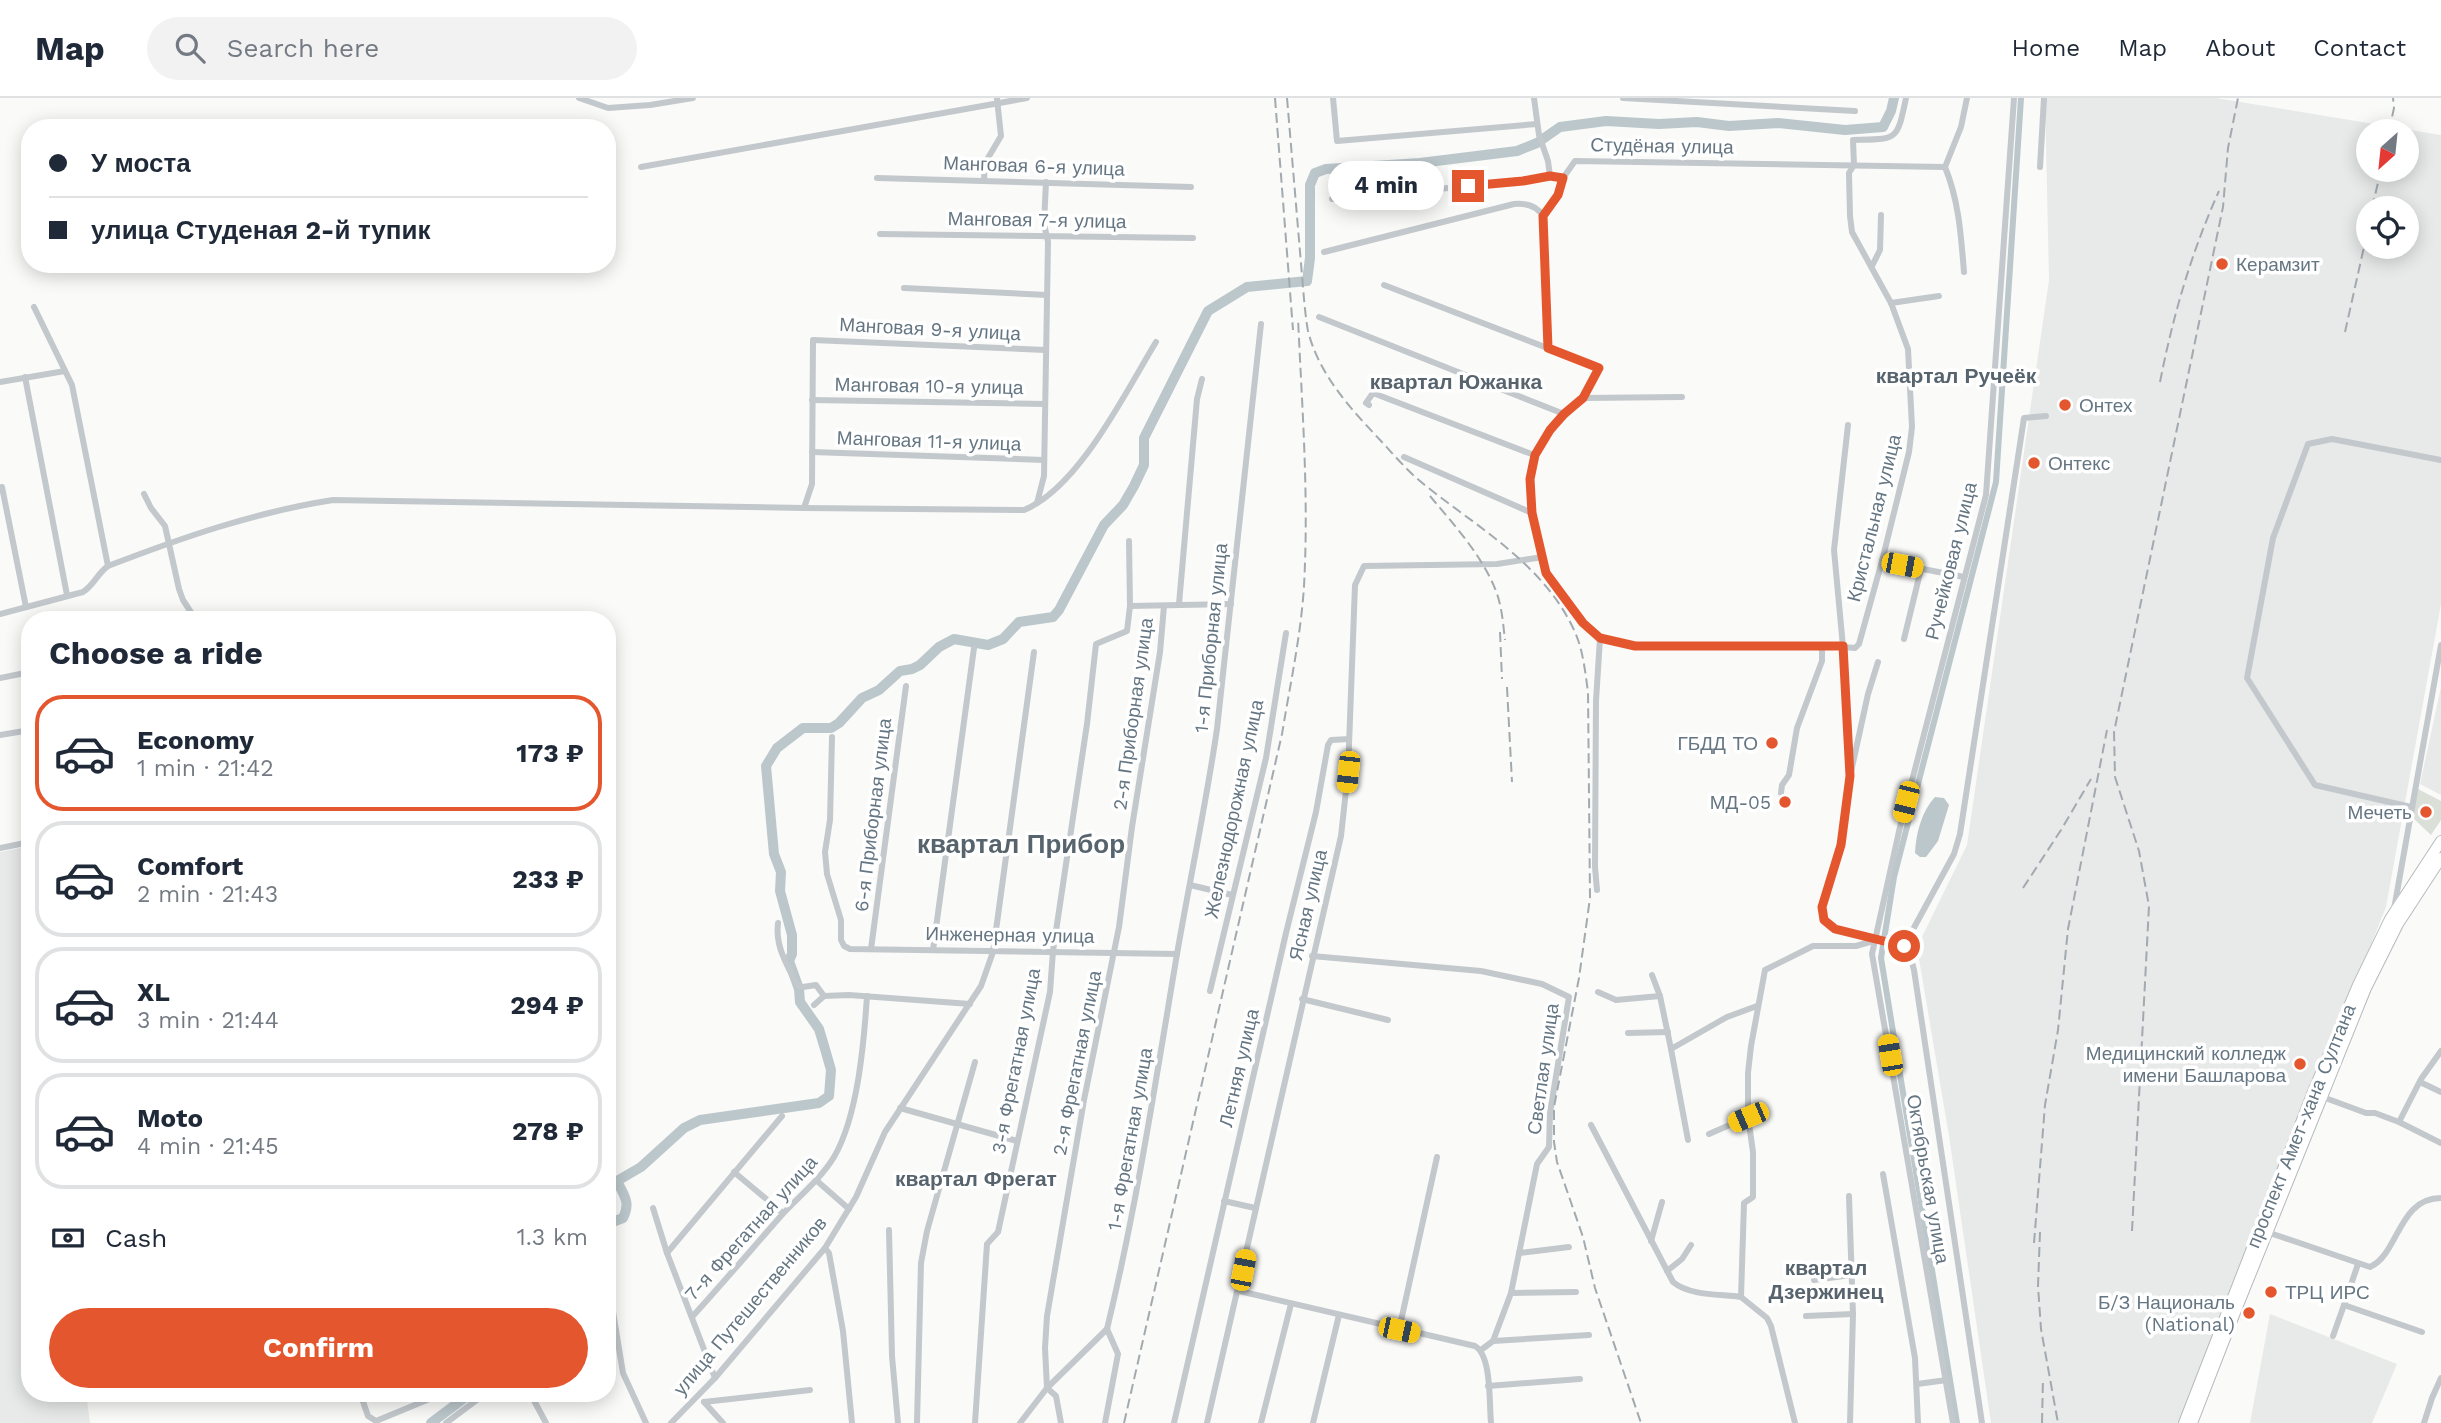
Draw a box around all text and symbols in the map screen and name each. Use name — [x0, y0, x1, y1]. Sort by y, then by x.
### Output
search box — [147, 17, 637, 80]
text: Map — [35, 29, 105, 68]
icon: search — [171, 29, 209, 67]
text: Search here — [227, 33, 379, 63]
text: Home — [2012, 34, 2080, 62]
text: Map — [2118, 34, 2167, 62]
text: About — [2205, 34, 2275, 62]
text: Contact — [2313, 34, 2406, 62]
north arrow — [2356, 119, 2418, 182]
map controls — [2356, 119, 2419, 259]
street label: Студёная улица — [1590, 133, 1734, 159]
text: У моста — [91, 148, 191, 178]
street label: Манговая 6-я улица — [943, 151, 1126, 181]
callout: 4 min — [1328, 162, 1444, 210]
route end — [1452, 170, 1484, 202]
text: 4 min — [1354, 172, 1418, 199]
button: locate — [2356, 196, 2419, 259]
street label: Манговая 7-я улица — [947, 207, 1127, 233]
text: улица Студеная 2-й тупик — [91, 215, 431, 245]
place label: Керамзит — [2236, 253, 2320, 276]
marker: Керамзит — [2214, 256, 2230, 272]
street label: Манговая 9-я улица — [839, 313, 1022, 345]
district label: квартал Ручеёк — [1876, 363, 2037, 388]
district label: квартал Южанка — [1370, 369, 1542, 394]
street label: Манговая 10-я улица — [834, 373, 1024, 399]
place label: Онтех — [2079, 394, 2133, 417]
marker: Онтех — [2057, 397, 2073, 413]
street label: Манговая 11-я улица — [836, 426, 1022, 456]
street label: Кристальная улица — [1842, 431, 1906, 604]
place label: Онтекс — [2048, 452, 2110, 475]
marker: Онтекс — [2026, 455, 2042, 471]
street label: Ручейковая улица — [1920, 479, 1982, 642]
street label: 1-я Приборная улица — [1190, 542, 1232, 734]
car — [1880, 551, 1925, 579]
street label: 2-я Приборная улица — [1108, 616, 1158, 812]
text: Choose a ride — [49, 634, 263, 672]
street label: Железнодорожная улица — [1200, 697, 1269, 921]
street label: 6-я Приборная улица — [850, 716, 896, 913]
icon: car — [53, 722, 116, 785]
text: Economy — [137, 725, 254, 755]
place label: ГБДД ТО — [1677, 732, 1758, 755]
marker: ГБДД ТО — [1764, 735, 1780, 751]
text: 173 ₽ — [516, 738, 584, 768]
car — [1336, 750, 1361, 794]
text: 1 min · 21:42 — [137, 755, 274, 782]
car — [1891, 779, 1922, 825]
place label: МД-05 — [1710, 791, 1771, 814]
marker: МД-05 — [1777, 794, 1793, 810]
place label: Мечеть — [2348, 801, 2412, 824]
marker: Мечеть — [2418, 804, 2434, 820]
district label: квартал Прибор — [917, 829, 1125, 859]
street label: Ясная улица — [1284, 847, 1332, 963]
icon: car — [53, 848, 116, 911]
text: Comfort — [137, 851, 243, 881]
text: 233 ₽ — [512, 864, 584, 894]
text: 2 min · 21:43 — [137, 881, 278, 908]
street label: Инженерная улица — [925, 922, 1095, 948]
route start — [1888, 930, 1920, 962]
street label: 3-я Фрегатная улица — [987, 966, 1045, 1156]
street label: 2-я Фрегатная улица — [1048, 968, 1106, 1158]
icon: car — [53, 974, 116, 1037]
text: XL — [137, 977, 170, 1007]
text: 294 ₽ — [510, 990, 584, 1020]
street label: проспект Амет-хана Султана — [2241, 1000, 2361, 1251]
street label: Светлая улица — [1522, 1001, 1564, 1136]
street label: Летняя улица — [1214, 1006, 1264, 1129]
text: 3 min · 21:44 — [137, 1007, 279, 1034]
car — [1877, 1032, 1904, 1078]
place label: Медицинский колледж имени Башларова — [2086, 1042, 2286, 1087]
street label: 1-я Фрегатная улица — [1103, 1046, 1157, 1232]
marker: Медицинский колледж имени Башларова — [2292, 1056, 2308, 1072]
street label: Октябрьская улица — [1902, 1093, 1954, 1266]
car — [1725, 1099, 1772, 1135]
icon: car — [53, 1100, 116, 1163]
text: Moto — [137, 1103, 203, 1133]
text: 278 ₽ — [512, 1116, 584, 1146]
text: 4 min · 21:45 — [137, 1133, 279, 1160]
street label: 7-я Фрегатная улица — [680, 1150, 822, 1305]
district label: квартал Фрегат — [895, 1166, 1057, 1191]
street label: улица Путешественников — [669, 1212, 831, 1400]
icon: cash — [49, 1219, 87, 1257]
text: Cash — [105, 1223, 167, 1253]
text: 1.3 km — [517, 1224, 588, 1251]
car — [1229, 1247, 1258, 1293]
district label: квартал Дзержинец — [1769, 1255, 1884, 1304]
place label: ТРЦ ИРС — [2285, 1281, 2370, 1304]
marker: ТРЦ ИРС — [2263, 1284, 2279, 1300]
place label: Б/З Националь (National) — [2098, 1291, 2235, 1336]
marker: Б/З Националь (National) — [2241, 1305, 2257, 1321]
button: Confirm — [49, 1308, 588, 1388]
car — [1377, 1315, 1422, 1345]

